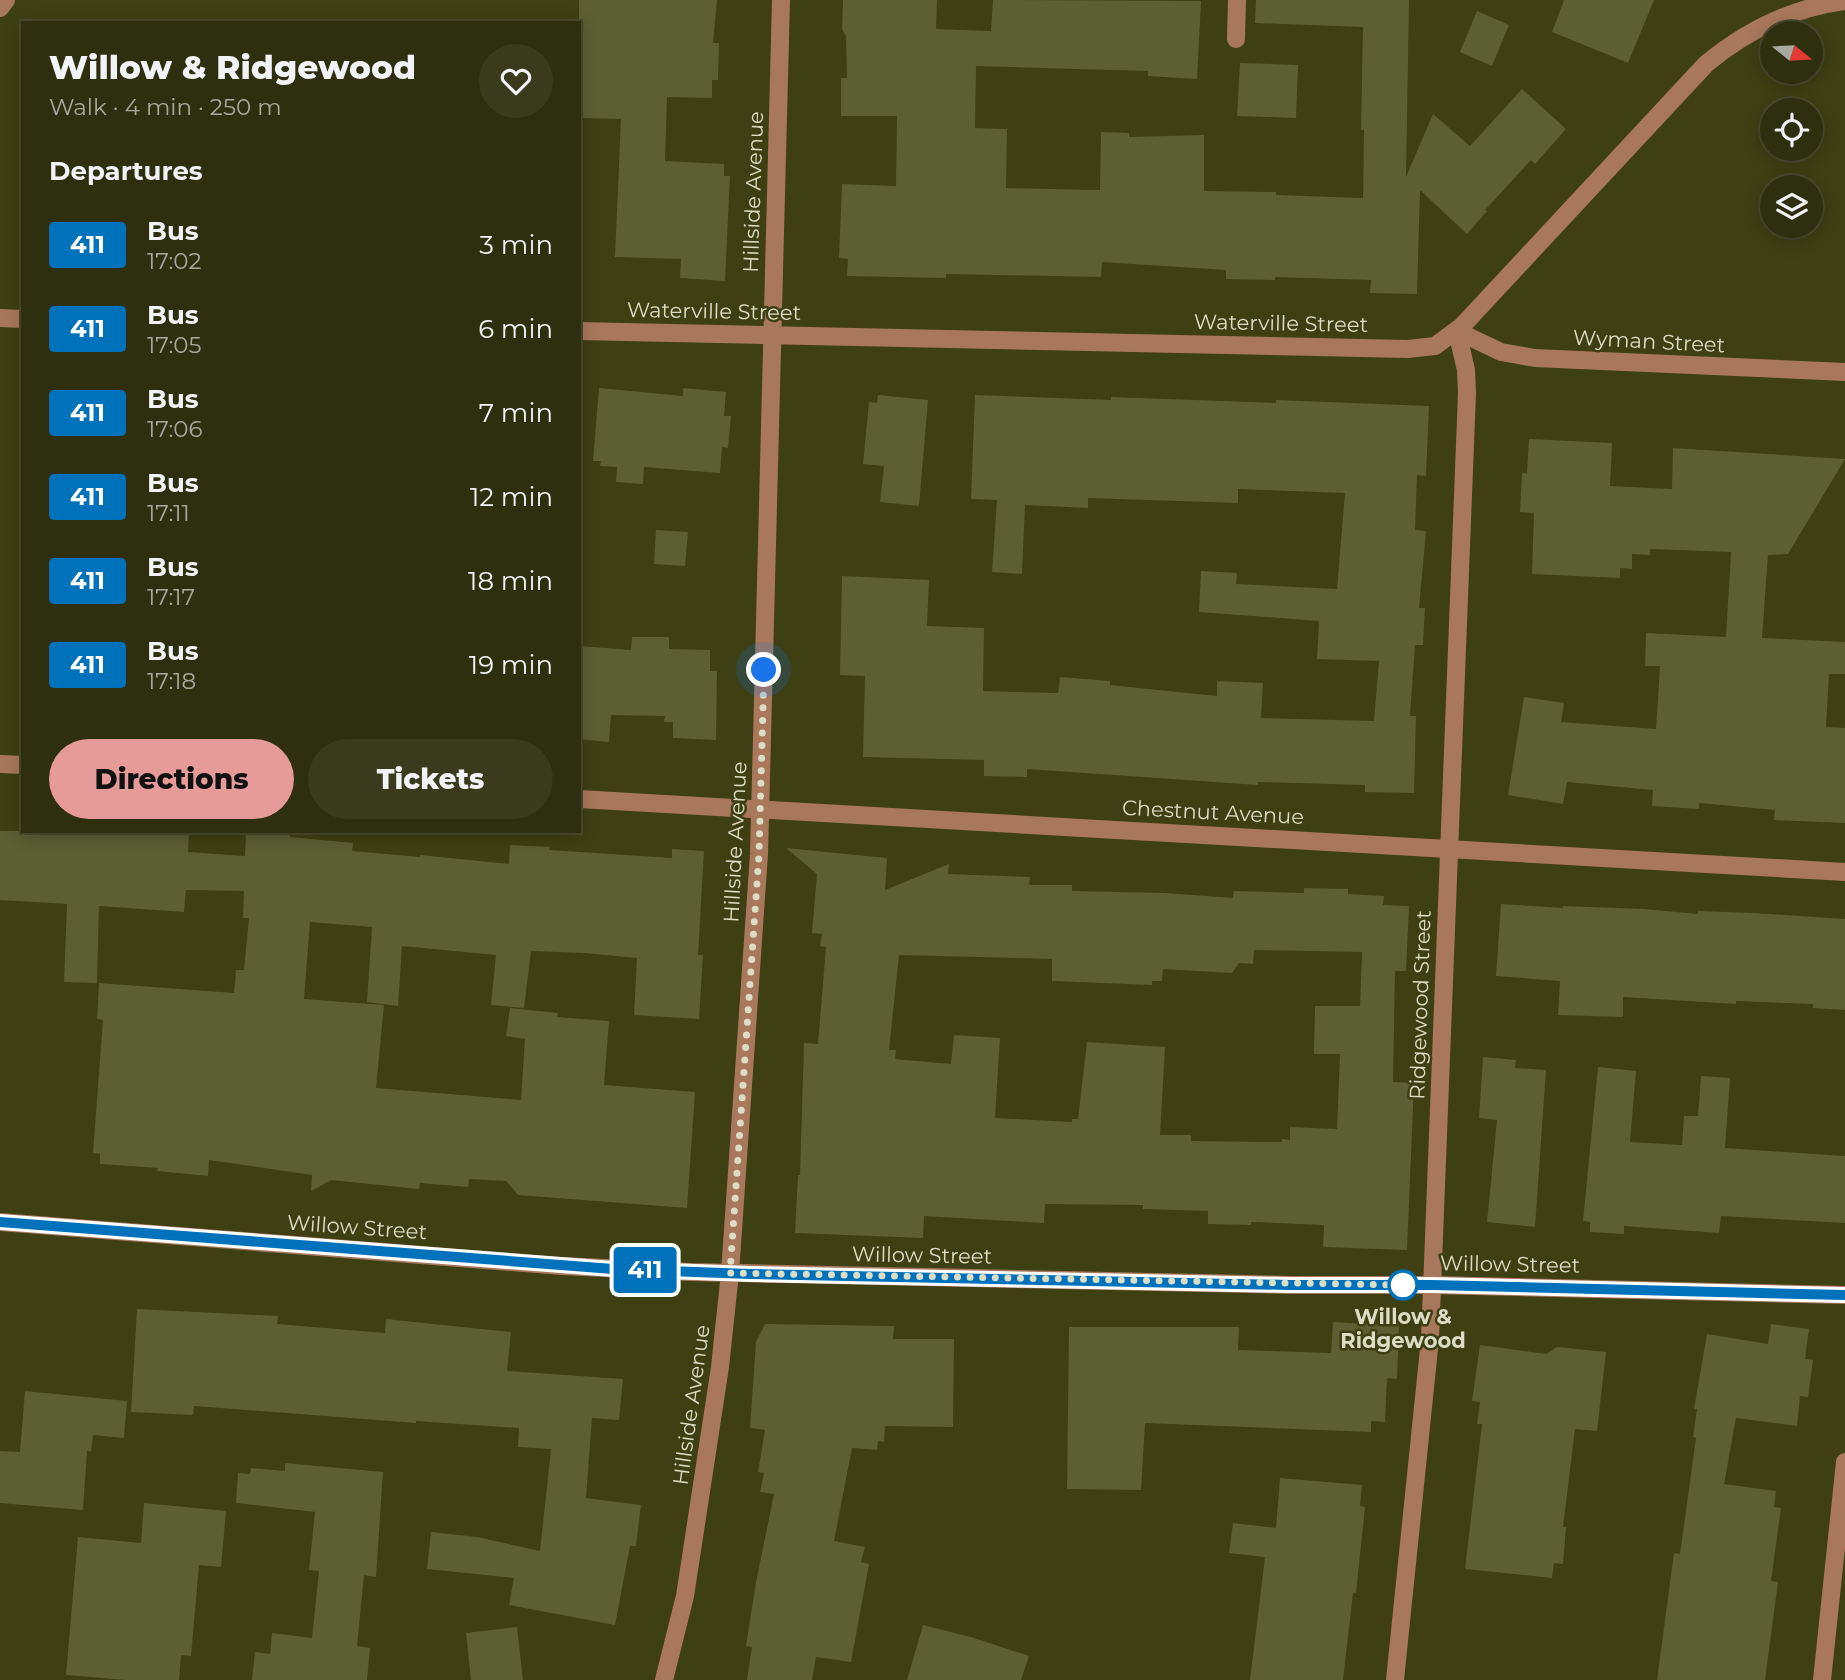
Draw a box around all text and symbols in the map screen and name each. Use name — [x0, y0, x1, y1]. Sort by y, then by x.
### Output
north arrow — [1760, 21, 1824, 84]
map controls — [1760, 21, 1823, 238]
button: heart — [479, 44, 553, 118]
text: Willow & Ridgewood — [49, 47, 416, 87]
text: Walk · 4 min · 250 m — [49, 93, 282, 121]
button: locate — [1760, 98, 1823, 161]
street label: Hillside Avenue — [738, 111, 768, 273]
text: Departures — [49, 155, 203, 187]
button: layers — [1760, 175, 1823, 238]
text: Bus — [147, 215, 199, 247]
text: 3 min — [479, 229, 553, 261]
text: 411 — [70, 230, 105, 259]
text: 17:02 — [147, 247, 202, 275]
street label: Waterville Street — [627, 297, 801, 325]
text: Bus — [147, 299, 199, 331]
street label: Waterville Street — [1194, 309, 1368, 337]
text: 6 min — [478, 313, 553, 345]
text: 411 — [70, 314, 105, 343]
street label: Wyman Street — [1572, 325, 1726, 357]
text: 17:05 — [147, 331, 202, 359]
text: Bus — [147, 383, 199, 415]
text: 7 min — [479, 397, 553, 429]
text: 411 — [70, 398, 105, 427]
text: 17:06 — [147, 415, 203, 443]
text: Bus — [147, 467, 199, 499]
text: 12 min — [470, 481, 553, 513]
text: 411 — [70, 482, 105, 511]
text: 17:11 — [147, 499, 190, 527]
text: Bus — [147, 551, 199, 583]
text: 18 min — [468, 565, 553, 597]
text: 411 — [70, 566, 105, 595]
text: 17:17 — [147, 583, 195, 611]
text: Bus — [147, 635, 199, 667]
text: 19 min — [469, 649, 553, 681]
text: 411 — [70, 650, 105, 679]
your location — [746, 652, 781, 687]
text: 17:18 — [147, 667, 196, 695]
button: Directions — [49, 739, 294, 819]
button: Tickets — [308, 739, 553, 819]
street label: Hillside Avenue — [718, 761, 752, 923]
street label: Chestnut Avenue — [1121, 795, 1305, 829]
street label: Ridgewood Street — [1404, 910, 1436, 1100]
street label: Willow Street — [286, 1210, 428, 1244]
street label: Willow Street — [852, 1241, 992, 1269]
line badge: 411 — [605, 1247, 685, 1293]
street label: Willow Street — [1440, 1250, 1580, 1278]
text: 411 — [628, 1255, 662, 1284]
marker: Willow & Ridgewood — [1388, 1270, 1418, 1300]
place label: Willow & Ridgewood — [1340, 1304, 1466, 1353]
street label: Hillside Avenue — [667, 1323, 715, 1487]

